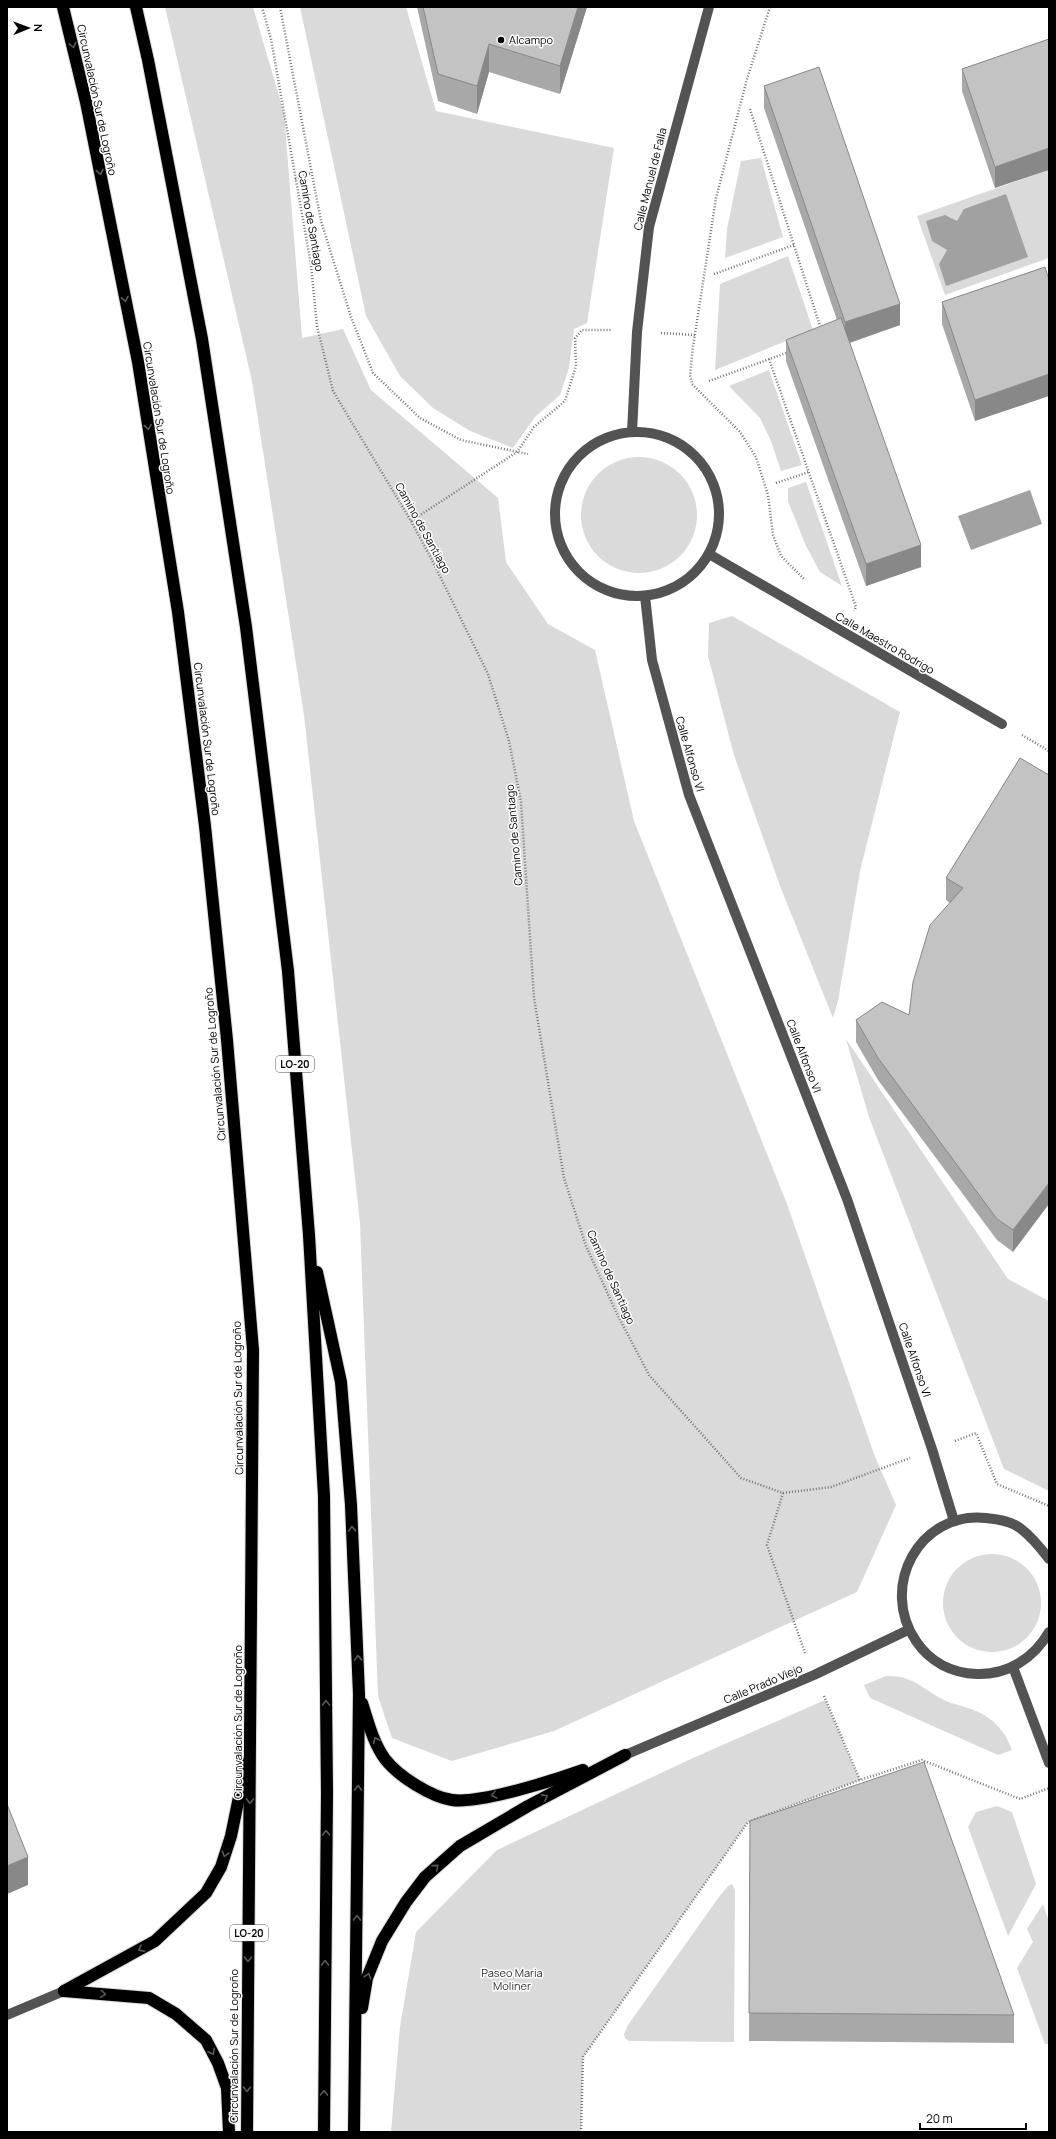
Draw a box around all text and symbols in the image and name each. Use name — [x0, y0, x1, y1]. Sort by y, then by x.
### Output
north arrow — [8, 8, 48, 48]
street label: Circunvalación Sur de Logroño — [74, 23, 121, 177]
text: N — [31, 24, 46, 32]
place label: Alcampo — [509, 32, 554, 47]
marker: Alcampo — [496, 35, 506, 45]
one-way arrow — [68, 42, 76, 48]
street label: Calle Manuel de Falla — [630, 126, 670, 232]
one-way arrow — [95, 169, 104, 175]
street label: Camino de Santiago — [295, 170, 328, 273]
one-way arrow — [121, 296, 129, 303]
street label: Circunvalación Sur de Logroño — [140, 341, 179, 496]
one-way arrow — [143, 424, 152, 431]
street label: Camino de Santiago — [392, 480, 455, 576]
street label: Calle Maestro Rodrigo — [833, 608, 938, 677]
street label: Circunvalación Sur de Logroño — [191, 662, 224, 817]
street label: Calle Alfonso VI — [673, 714, 708, 793]
street label: Camino de Santiago — [502, 783, 525, 886]
street label: Circunvalación Sur de Logroño — [200, 986, 229, 1141]
street label: Calle Alfonso VI — [784, 1017, 825, 1095]
road number: LO-20 — [276, 1056, 314, 1072]
street label: Camino de Santiago — [584, 1227, 639, 1327]
street label: Circunvalación Sur de Logroño — [229, 1320, 246, 1475]
street label: Calle Alfonso VI — [896, 1321, 935, 1399]
one-way arrow — [348, 1526, 356, 1532]
street label: Circunvalación Sur de Logroño — [230, 1645, 245, 1799]
one-way arrow — [353, 1655, 362, 1661]
street label: Calle Prado Viejo — [721, 1660, 805, 1707]
one-way arrow — [322, 1700, 330, 1706]
one-way arrow — [373, 1737, 381, 1744]
one-way arrow — [354, 1785, 362, 1791]
one-way arrow — [491, 1790, 498, 1798]
one-way arrow — [541, 1794, 549, 1802]
one-way arrow — [246, 1798, 254, 1804]
one-way arrow — [322, 1830, 330, 1836]
one-way arrow — [221, 1850, 230, 1857]
one-way arrow — [432, 1864, 439, 1871]
one-way arrow — [353, 1915, 361, 1921]
road number: LO-20 — [230, 1925, 268, 1941]
one-way arrow — [138, 1944, 145, 1951]
one-way arrow — [244, 1956, 252, 1962]
one-way arrow — [321, 1960, 329, 1966]
park label: Paseo Maria Moliner — [481, 1965, 543, 1993]
street label: Circunvalación Sur de Logroño — [226, 1969, 241, 2123]
one-way arrow — [363, 1972, 372, 1979]
one-way arrow — [100, 1990, 106, 1999]
one-way arrow — [207, 2047, 215, 2055]
one-way arrow — [243, 2086, 251, 2092]
one-way arrow — [319, 2090, 328, 2096]
scale bar — [920, 2105, 1026, 2131]
text: 20 m — [926, 2110, 953, 2127]

